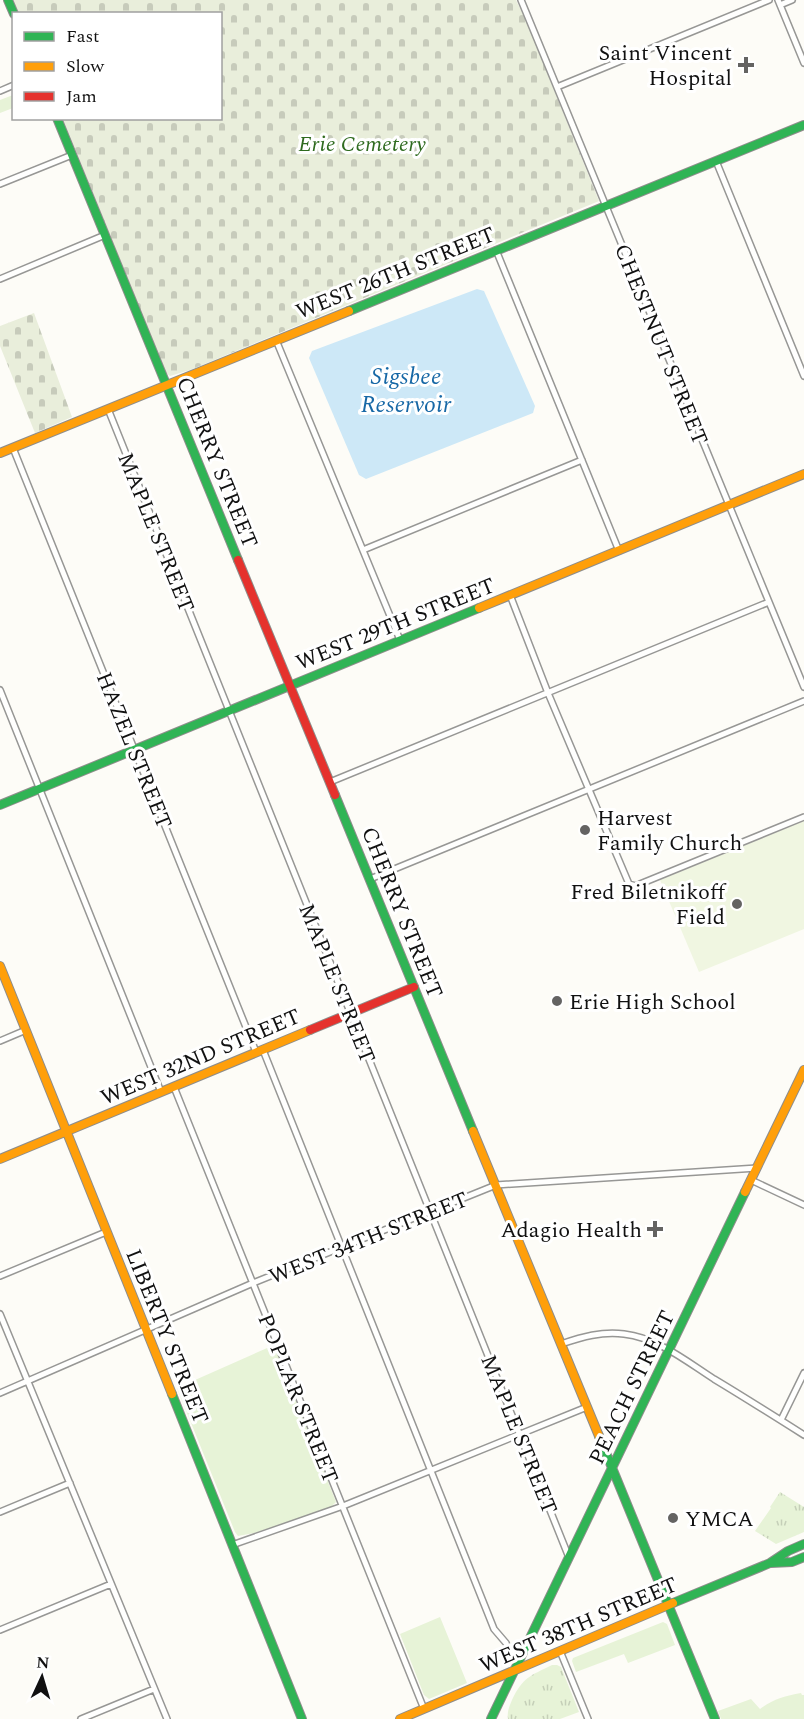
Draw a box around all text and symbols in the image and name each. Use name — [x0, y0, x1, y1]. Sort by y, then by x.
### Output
legend — [12, 12, 222, 120]
text: Fast — [66, 23, 99, 50]
place label: Saint Vincent Hospital — [598, 37, 732, 95]
text: Slow — [66, 53, 105, 80]
marker: Saint Vincent Hospital — [737, 56, 755, 74]
text: Jam — [66, 83, 97, 110]
park label: Erie Cemetery — [298, 128, 426, 161]
street label: WEST 26TH STREET — [291, 218, 500, 329]
street label: CHESTNUT STREET — [605, 239, 716, 450]
water label: Sigsbee Reservoir — [361, 359, 452, 423]
street label: CHERRY STREET — [167, 372, 266, 553]
street label: MAPLE STREET — [109, 448, 203, 617]
street label: WEST 29TH STREET — [291, 569, 500, 680]
street label: HAZEL STREET — [87, 667, 180, 834]
place label: Harvest Family Church — [597, 802, 742, 860]
street label: CHERRY STREET — [352, 822, 451, 1003]
marker: Harvest Family Church — [578, 823, 592, 837]
place label: Fred Biletnikoff Field — [570, 876, 727, 934]
marker: Fred Biletnikoff Field — [730, 897, 744, 911]
street label: MAPLE STREET — [290, 899, 384, 1068]
place label: Erie High School — [569, 986, 736, 1019]
marker: Erie High School — [550, 994, 564, 1008]
street label: WEST 32ND STREET — [95, 1000, 306, 1114]
street label: WEST 34TH STREET — [264, 1183, 473, 1294]
place label: Adagio Health — [500, 1214, 642, 1247]
marker: Adagio Health — [646, 1220, 664, 1238]
street label: LIBERTY STREET — [116, 1244, 217, 1429]
street label: PEACH STREET — [581, 1305, 684, 1470]
street label: POPLAR STREET — [249, 1309, 347, 1488]
street label: MAPLE STREET — [472, 1350, 566, 1519]
place label: YMCA — [685, 1503, 754, 1536]
marker: YMCA — [666, 1511, 680, 1525]
street label: WEST 38TH STREET — [474, 1569, 683, 1682]
north arrow — [12, 1647, 72, 1707]
text: N — [36, 1651, 50, 1675]

